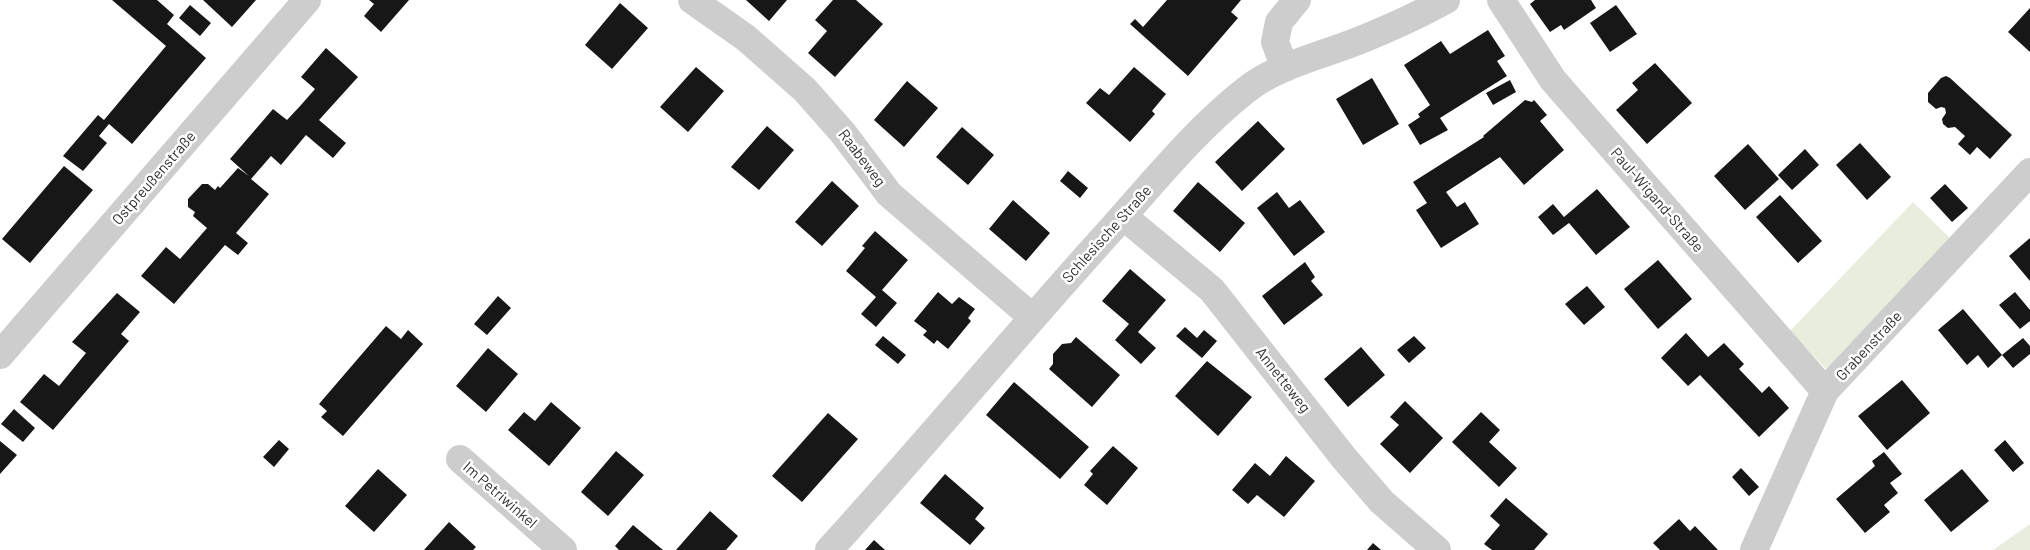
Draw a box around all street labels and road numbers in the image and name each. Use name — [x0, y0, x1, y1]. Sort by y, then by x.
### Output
street label: Raabeweg — [835, 126, 889, 190]
street label: Ostpreußenstraße — [108, 127, 200, 229]
street label: Paul-Wigand-Straße — [1607, 144, 1707, 256]
street label: Schlesische Straße — [1059, 182, 1155, 286]
street label: Grabenstraße — [1832, 307, 1906, 385]
street label: Annetteweg — [1252, 344, 1314, 416]
street label: Im Petriwinkel — [459, 458, 541, 532]

